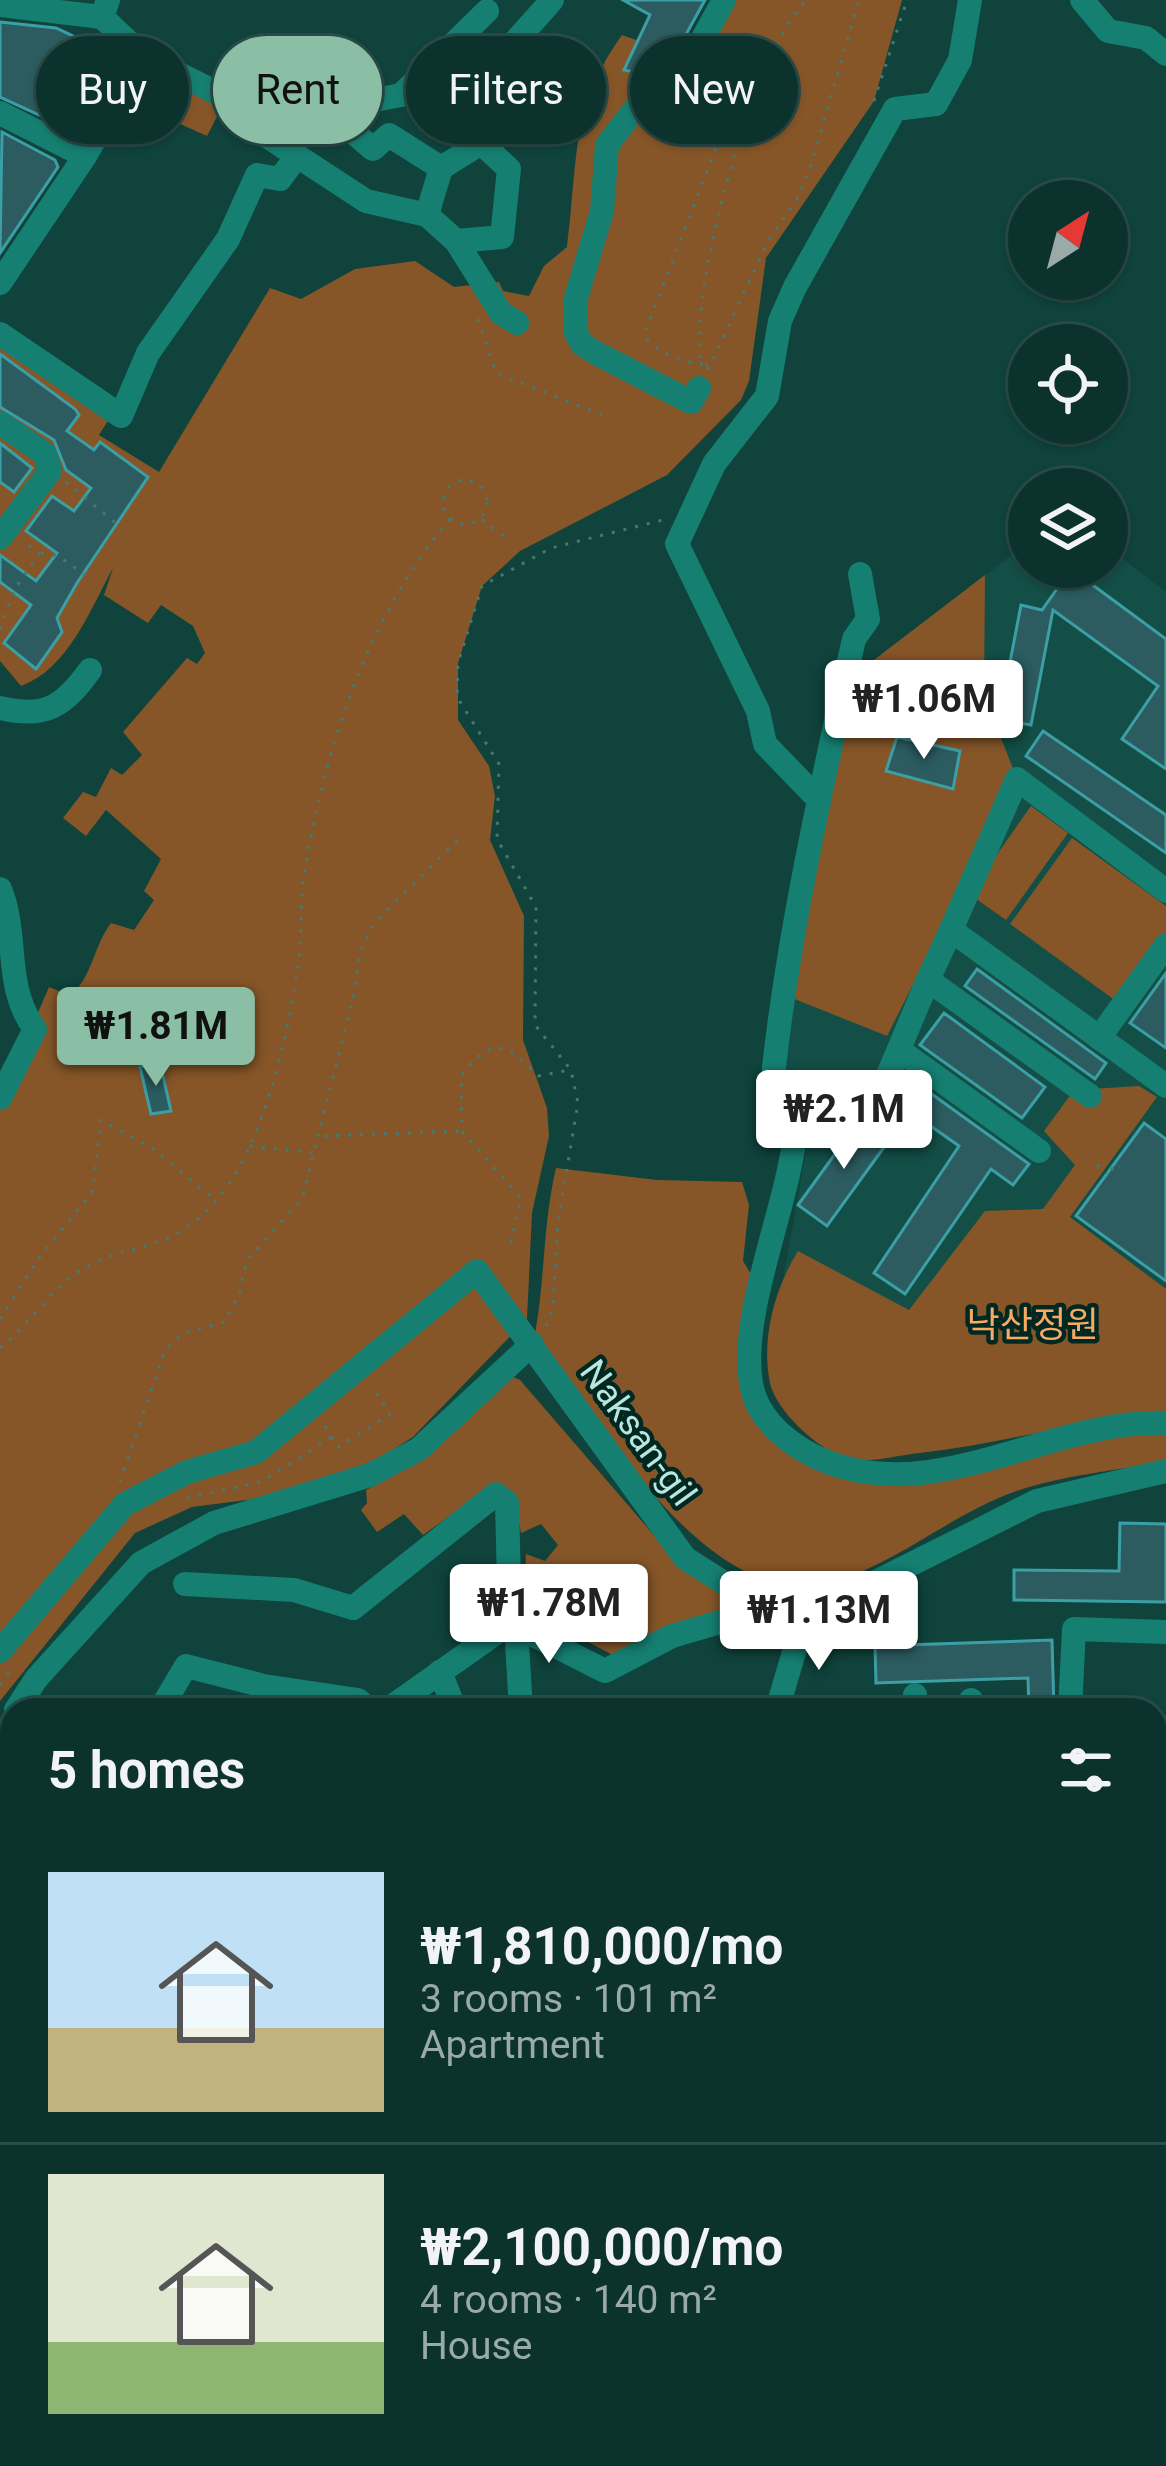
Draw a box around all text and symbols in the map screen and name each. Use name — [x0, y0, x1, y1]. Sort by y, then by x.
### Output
chip: Buy — [36, 36, 189, 144]
chip: Rent — [213, 36, 382, 144]
chip: Filters — [406, 36, 606, 144]
chip: New — [630, 36, 798, 144]
north arrow — [1008, 180, 1128, 300]
map controls — [1008, 180, 1128, 588]
button: locate — [1008, 324, 1128, 444]
button: layers — [1008, 468, 1128, 588]
pin: ₩1.06M — [826, 660, 1022, 762]
text: ₩1.06M — [852, 676, 996, 722]
pin: ₩1.81M — [58, 987, 254, 1089]
text: ₩1.81M — [84, 1003, 228, 1049]
pin: ₩2.1M — [760, 1070, 928, 1172]
text: ₩2.1M — [783, 1086, 905, 1132]
park label: 낙산정원 — [967, 1304, 1099, 1346]
street label: Naksan-gil — [571, 1352, 705, 1514]
pin: ₩1.78M — [451, 1564, 647, 1666]
pin: ₩1.13M — [721, 1571, 917, 1673]
text: ₩1.78M — [477, 1580, 621, 1626]
text: ₩1.13M — [747, 1587, 891, 1633]
icon: filters — [1053, 1737, 1119, 1803]
text: 5 homes — [48, 1741, 245, 1800]
text: ₩1,810,000/mo — [420, 1917, 783, 1976]
icon: home — [144, 1920, 288, 2064]
text: 3 rooms · 101 m² — [420, 1976, 717, 2022]
text: Apartment — [420, 2022, 605, 2068]
text: ₩2,100,000/mo — [420, 2218, 783, 2277]
icon: home — [144, 2222, 288, 2366]
text: 4 rooms · 140 m² — [420, 2277, 717, 2323]
text: House — [420, 2323, 532, 2369]

